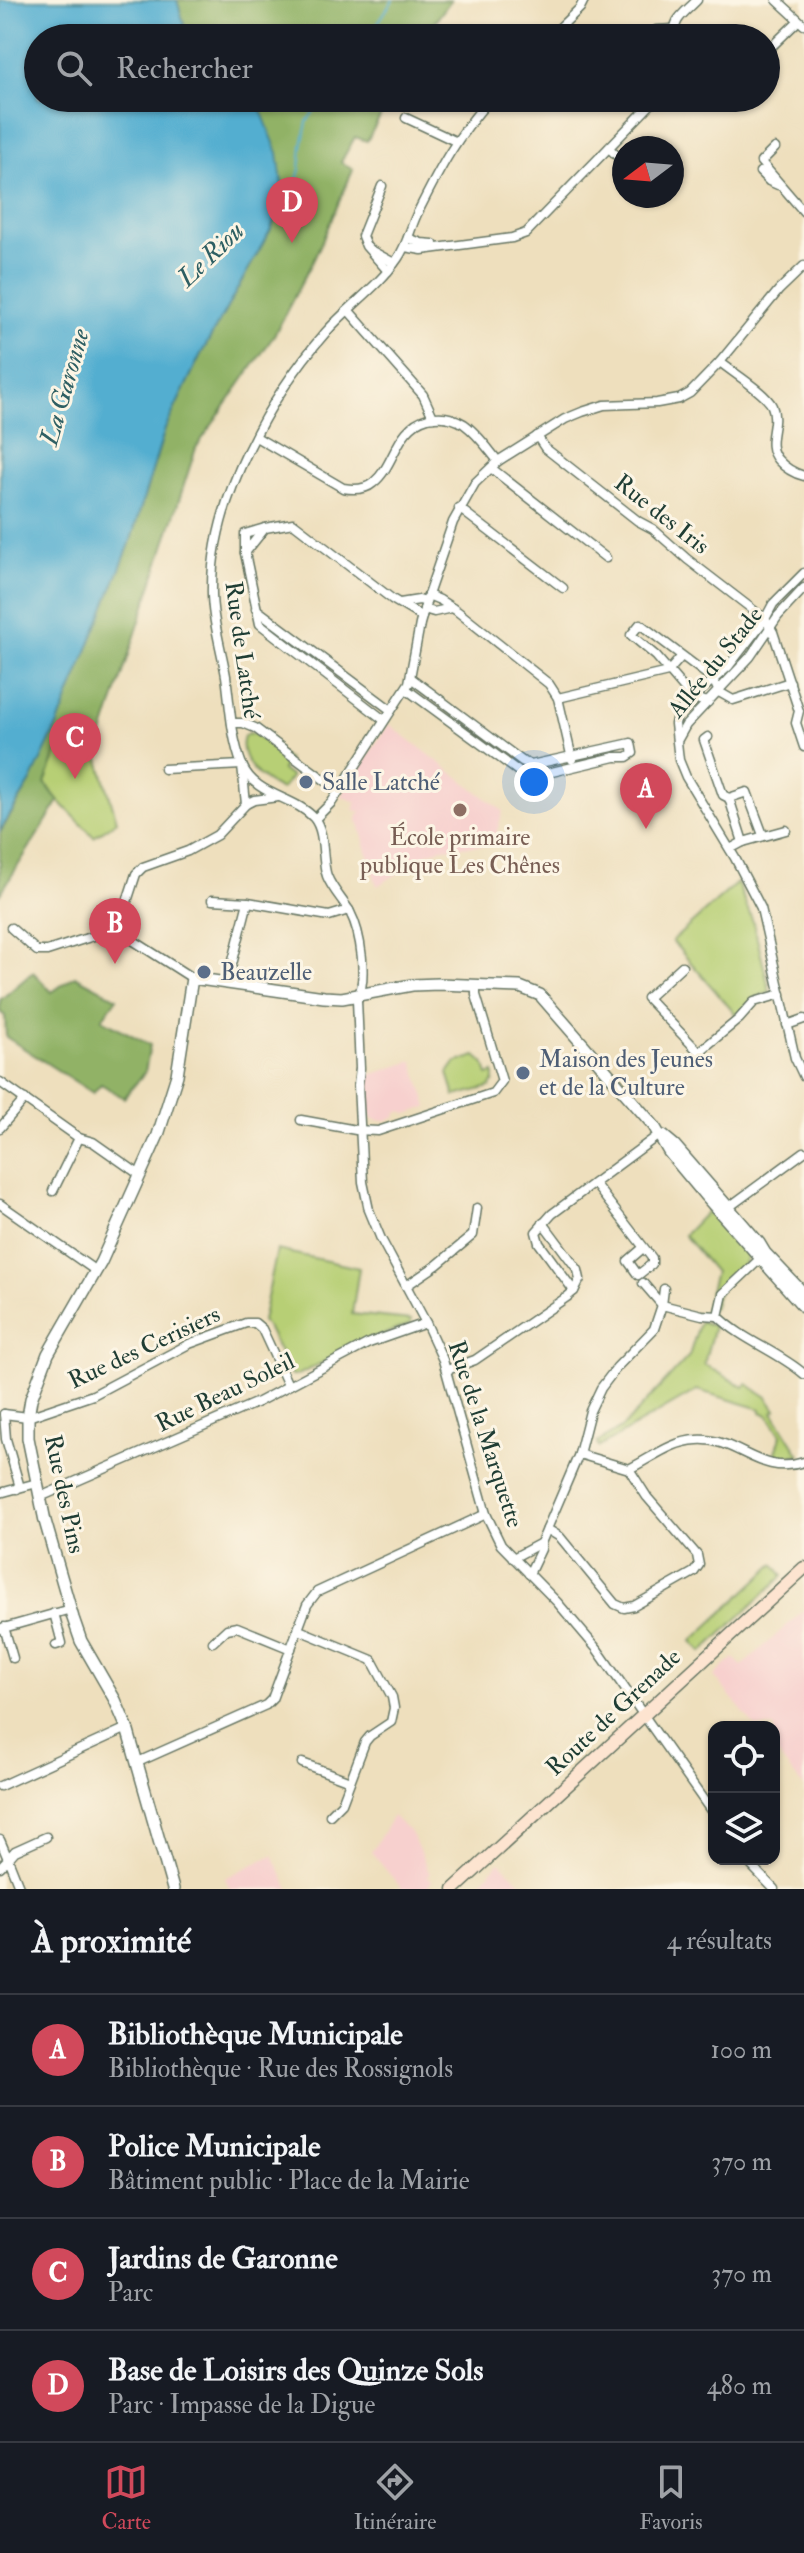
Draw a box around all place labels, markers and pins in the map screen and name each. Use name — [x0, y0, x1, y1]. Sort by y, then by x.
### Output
pin: D — [266, 177, 318, 243]
pin: C — [49, 713, 101, 779]
pin: A — [620, 763, 672, 829]
place label: Salle Latché — [322, 767, 441, 798]
marker: Salle Latché — [297, 773, 315, 791]
marker: École primaire publique Les Chênes — [451, 801, 469, 819]
place label: École primaire publique Les Chênes — [359, 821, 560, 881]
pin: B — [89, 898, 141, 964]
place label: Beauzelle — [220, 957, 312, 988]
marker: Beauzelle — [195, 963, 213, 981]
place label: Maison des Jeunes et de la Culture — [539, 1044, 713, 1103]
marker: Maison des Jeunes et de la Culture — [514, 1064, 532, 1082]

